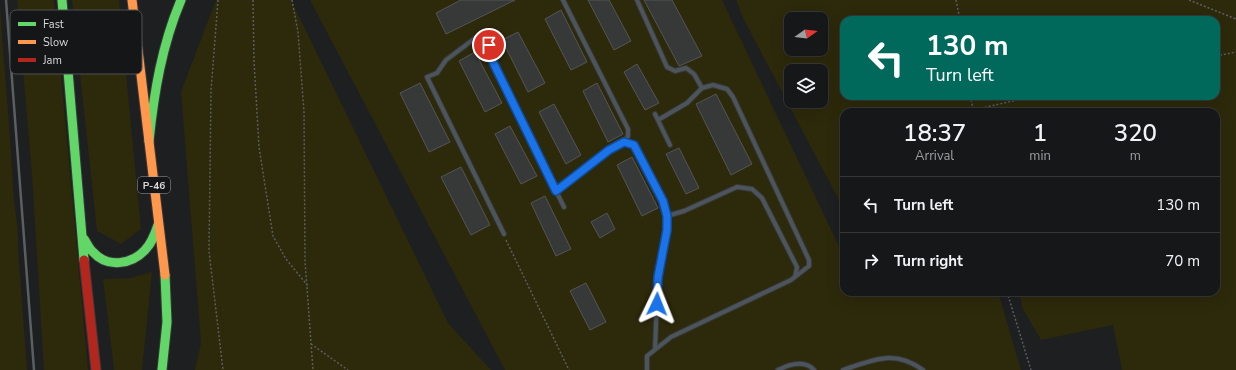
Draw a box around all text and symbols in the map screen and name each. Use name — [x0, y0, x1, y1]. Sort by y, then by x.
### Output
legend — [10, 10, 142, 74]
north arrow — [784, 12, 828, 56]
map controls — [784, 12, 828, 108]
text: Fast — [43, 17, 64, 32]
text: 130 m — [926, 27, 1009, 65]
pin — [472, 28, 506, 62]
icon: left — [860, 32, 912, 84]
icon: arrive — [478, 34, 500, 56]
text: Slow — [43, 35, 68, 50]
text: Jam — [42, 53, 62, 68]
text: Turn left — [926, 63, 994, 87]
button: layers — [784, 64, 828, 108]
text: 18:37 — [903, 117, 966, 149]
text: 1 — [1033, 117, 1047, 149]
text: 320 — [1114, 117, 1157, 149]
text: Arrival — [915, 147, 954, 165]
text: min — [1029, 147, 1051, 165]
text: m — [1130, 147, 1141, 165]
road number: Р-46 — [138, 177, 170, 193]
icon: left — [860, 194, 882, 216]
text: Turn left — [894, 195, 953, 215]
text: 130 m — [1156, 195, 1200, 215]
icon: right — [860, 250, 882, 272]
text: Turn right — [894, 251, 963, 271]
text: 70 m — [1165, 251, 1200, 271]
position arrow — [636, 283, 678, 325]

